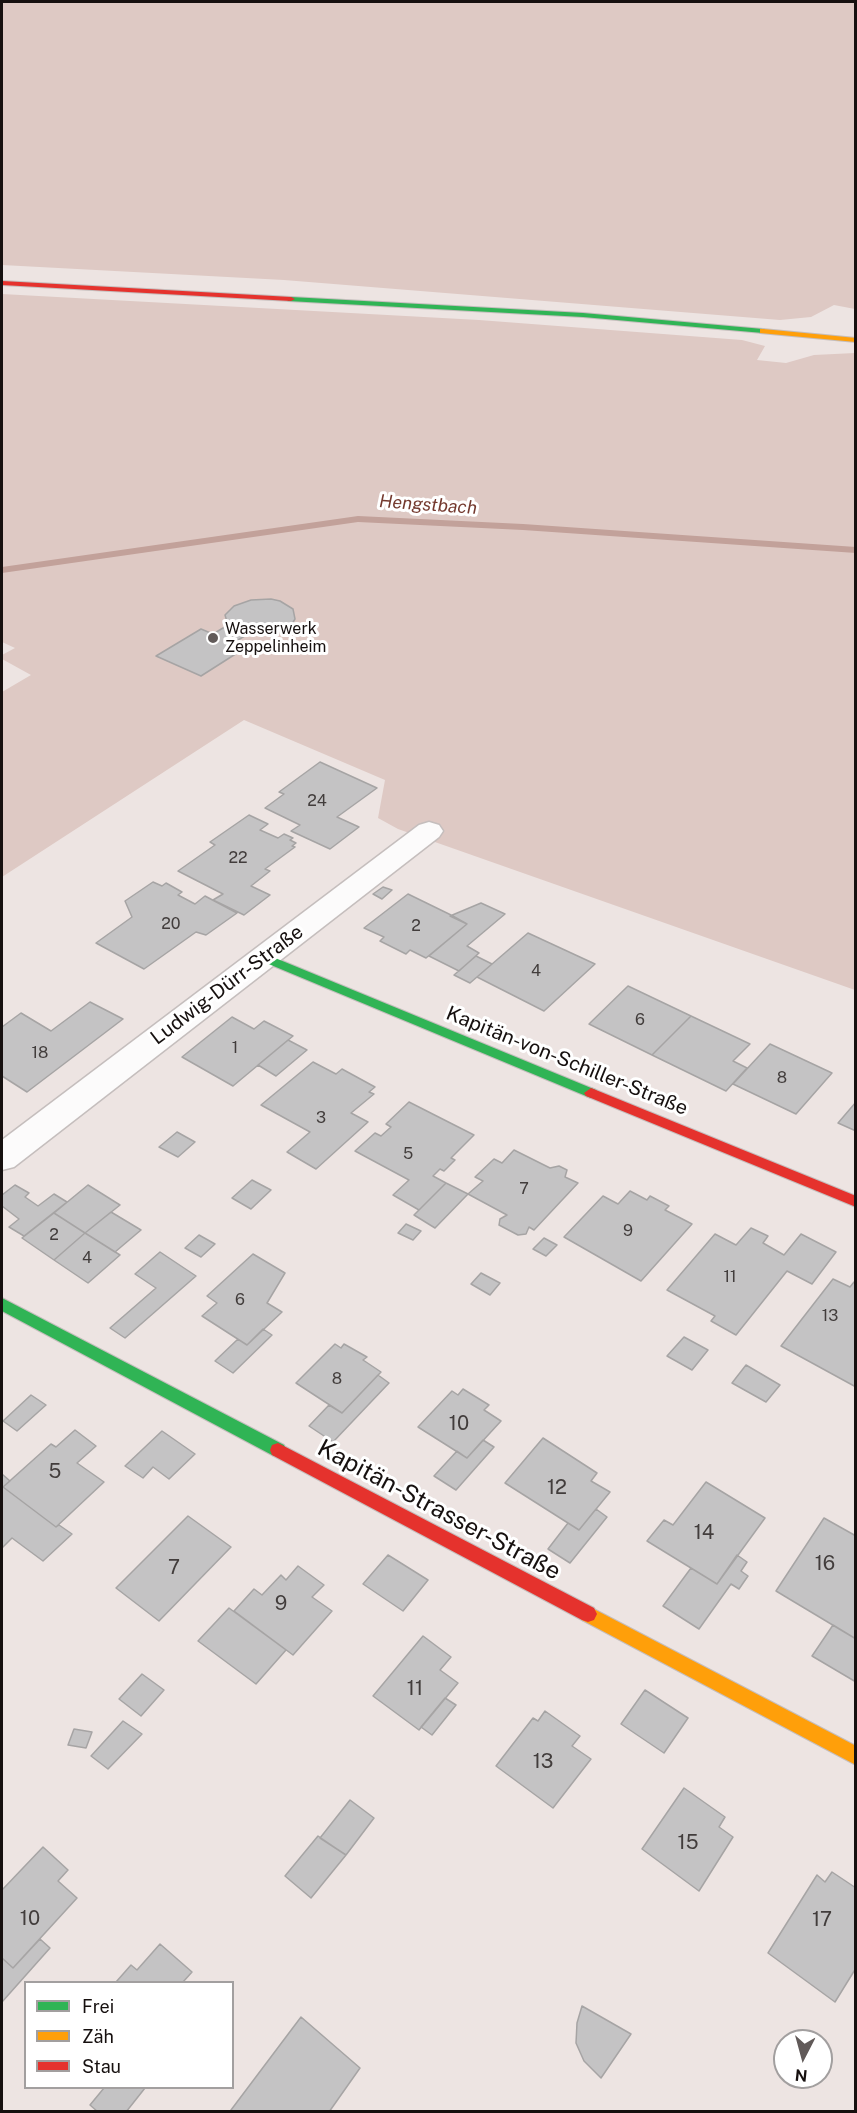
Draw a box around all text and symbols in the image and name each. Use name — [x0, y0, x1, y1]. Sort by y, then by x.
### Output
water label: Hengstbach — [378, 491, 478, 519]
place label: Wasserwerk Zeppelinheim — [225, 619, 326, 657]
marker: Wasserwerk Zeppelinheim — [206, 631, 220, 645]
house number: 24 — [307, 791, 327, 811]
house number: 22 — [228, 848, 248, 868]
house number: 20 — [161, 914, 181, 934]
house number: 2 — [411, 916, 421, 936]
street label: Ludwig-Dürr-Straße — [146, 920, 308, 1050]
house number: 4 — [531, 961, 541, 981]
street label: Kapitän-von-Schiller-Straße — [443, 1001, 691, 1121]
house number: 6 — [635, 1010, 645, 1030]
house number: 1 — [232, 1038, 238, 1058]
house number: 18 — [32, 1043, 48, 1063]
house number: 8 — [777, 1068, 787, 1088]
house number: 3 — [316, 1108, 326, 1128]
house number: 5 — [403, 1144, 413, 1164]
house number: 7 — [519, 1179, 529, 1199]
house number: 9 — [623, 1221, 633, 1241]
house number: 2 — [49, 1225, 59, 1245]
house number: 4 — [82, 1248, 92, 1268]
house number: 11 — [723, 1267, 737, 1287]
house number: 6 — [235, 1290, 245, 1310]
house number: 13 — [822, 1306, 838, 1326]
house number: 8 — [332, 1369, 342, 1389]
house number: 10 — [449, 1412, 469, 1436]
street label: Kapitän-Strasser-Straße — [313, 1434, 565, 1586]
house number: 5 — [49, 1460, 61, 1484]
house number: 12 — [547, 1476, 567, 1500]
house number: 14 — [694, 1521, 714, 1545]
house number: 16 — [815, 1552, 835, 1576]
house number: 7 — [168, 1556, 180, 1580]
house number: 9 — [275, 1592, 287, 1616]
house number: 11 — [407, 1677, 423, 1701]
house number: 13 — [533, 1750, 553, 1774]
house number: 15 — [678, 1831, 698, 1855]
house number: 10 — [20, 1907, 40, 1931]
house number: 17 — [812, 1908, 832, 1932]
legend — [24, 1981, 234, 2089]
text: Frei — [82, 1996, 114, 2017]
text: Zäh — [82, 2026, 114, 2047]
north arrow — [773, 2029, 833, 2089]
text: Stau — [82, 2056, 121, 2077]
text: N — [794, 2065, 808, 2086]

